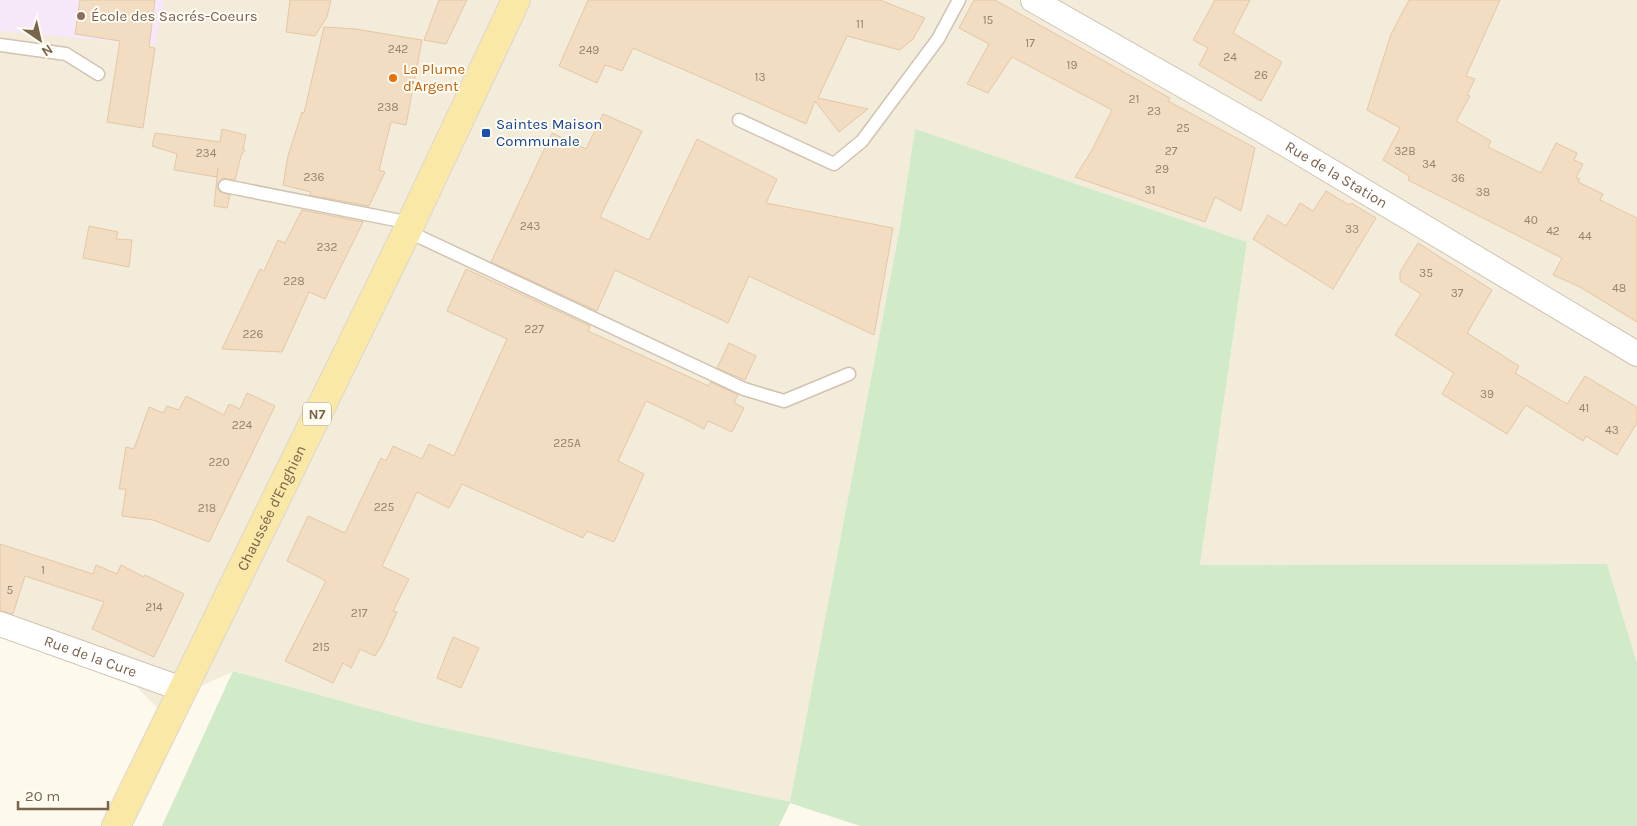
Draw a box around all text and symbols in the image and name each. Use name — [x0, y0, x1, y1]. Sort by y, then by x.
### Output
place label: École des Sacrés-Coeurs — [91, 7, 258, 25]
marker: École des Sacrés-Coeurs — [75, 10, 87, 22]
house number: 15 — [983, 13, 994, 27]
north arrow — [15, 15, 65, 65]
house number: 11 — [856, 17, 864, 31]
house number: 17 — [1025, 36, 1035, 50]
text: N — [38, 41, 56, 60]
house number: 242 — [388, 42, 408, 56]
house number: 249 — [579, 43, 599, 57]
house number: 24 — [1223, 50, 1237, 64]
house number: 19 — [1067, 58, 1077, 72]
place label: La Plume d'Argent — [403, 60, 465, 95]
house number: 26 — [1254, 68, 1268, 82]
house number: 13 — [754, 70, 766, 84]
marker: La Plume d'Argent — [387, 72, 399, 84]
house number: 21 — [1129, 92, 1139, 106]
house number: 238 — [377, 100, 399, 114]
house number: 23 — [1147, 104, 1161, 118]
place label: Saintes Maison Communale — [496, 115, 602, 150]
house number: 25 — [1176, 121, 1190, 135]
marker: Saintes Maison Communale — [480, 127, 492, 139]
street label: Rue de la Station — [1282, 137, 1391, 212]
house number: 27 — [1165, 144, 1178, 158]
house number: 32B — [1394, 144, 1416, 158]
house number: 234 — [196, 146, 217, 160]
house number: 34 — [1422, 157, 1436, 171]
house number: 29 — [1155, 162, 1169, 176]
house number: 236 — [304, 170, 325, 184]
house number: 36 — [1451, 171, 1465, 185]
house number: 31 — [1144, 183, 1156, 197]
house number: 38 — [1476, 185, 1490, 199]
house number: 40 — [1524, 213, 1538, 227]
house number: 243 — [520, 219, 540, 233]
house number: 33 — [1345, 222, 1359, 236]
house number: 42 — [1546, 224, 1560, 238]
house number: 44 — [1578, 229, 1592, 243]
house number: 232 — [317, 240, 338, 254]
house number: 35 — [1419, 266, 1433, 280]
house number: 228 — [283, 274, 305, 288]
house number: 48 — [1612, 281, 1626, 295]
house number: 37 — [1451, 286, 1464, 300]
house number: 227 — [524, 322, 544, 336]
house number: 226 — [243, 327, 264, 341]
house number: 39 — [1480, 387, 1494, 401]
house number: 41 — [1579, 401, 1589, 415]
road number: N7 — [303, 402, 331, 426]
house number: 224 — [232, 418, 253, 432]
house number: 43 — [1605, 423, 1619, 437]
house number: 225A — [553, 436, 581, 450]
street label: Chaussée d'Enghien — [233, 442, 310, 574]
house number: 220 — [208, 455, 230, 469]
house number: 225 — [374, 500, 395, 514]
house number: 218 — [198, 501, 216, 515]
house number: 1 — [41, 563, 45, 577]
house number: 5 — [7, 583, 14, 597]
house number: 214 — [145, 600, 163, 614]
house number: 217 — [351, 606, 368, 620]
street label: Rue de la Cure — [42, 631, 139, 681]
house number: 215 — [312, 640, 330, 654]
scale bar — [18, 778, 108, 810]
text: 20 m — [25, 787, 60, 805]

